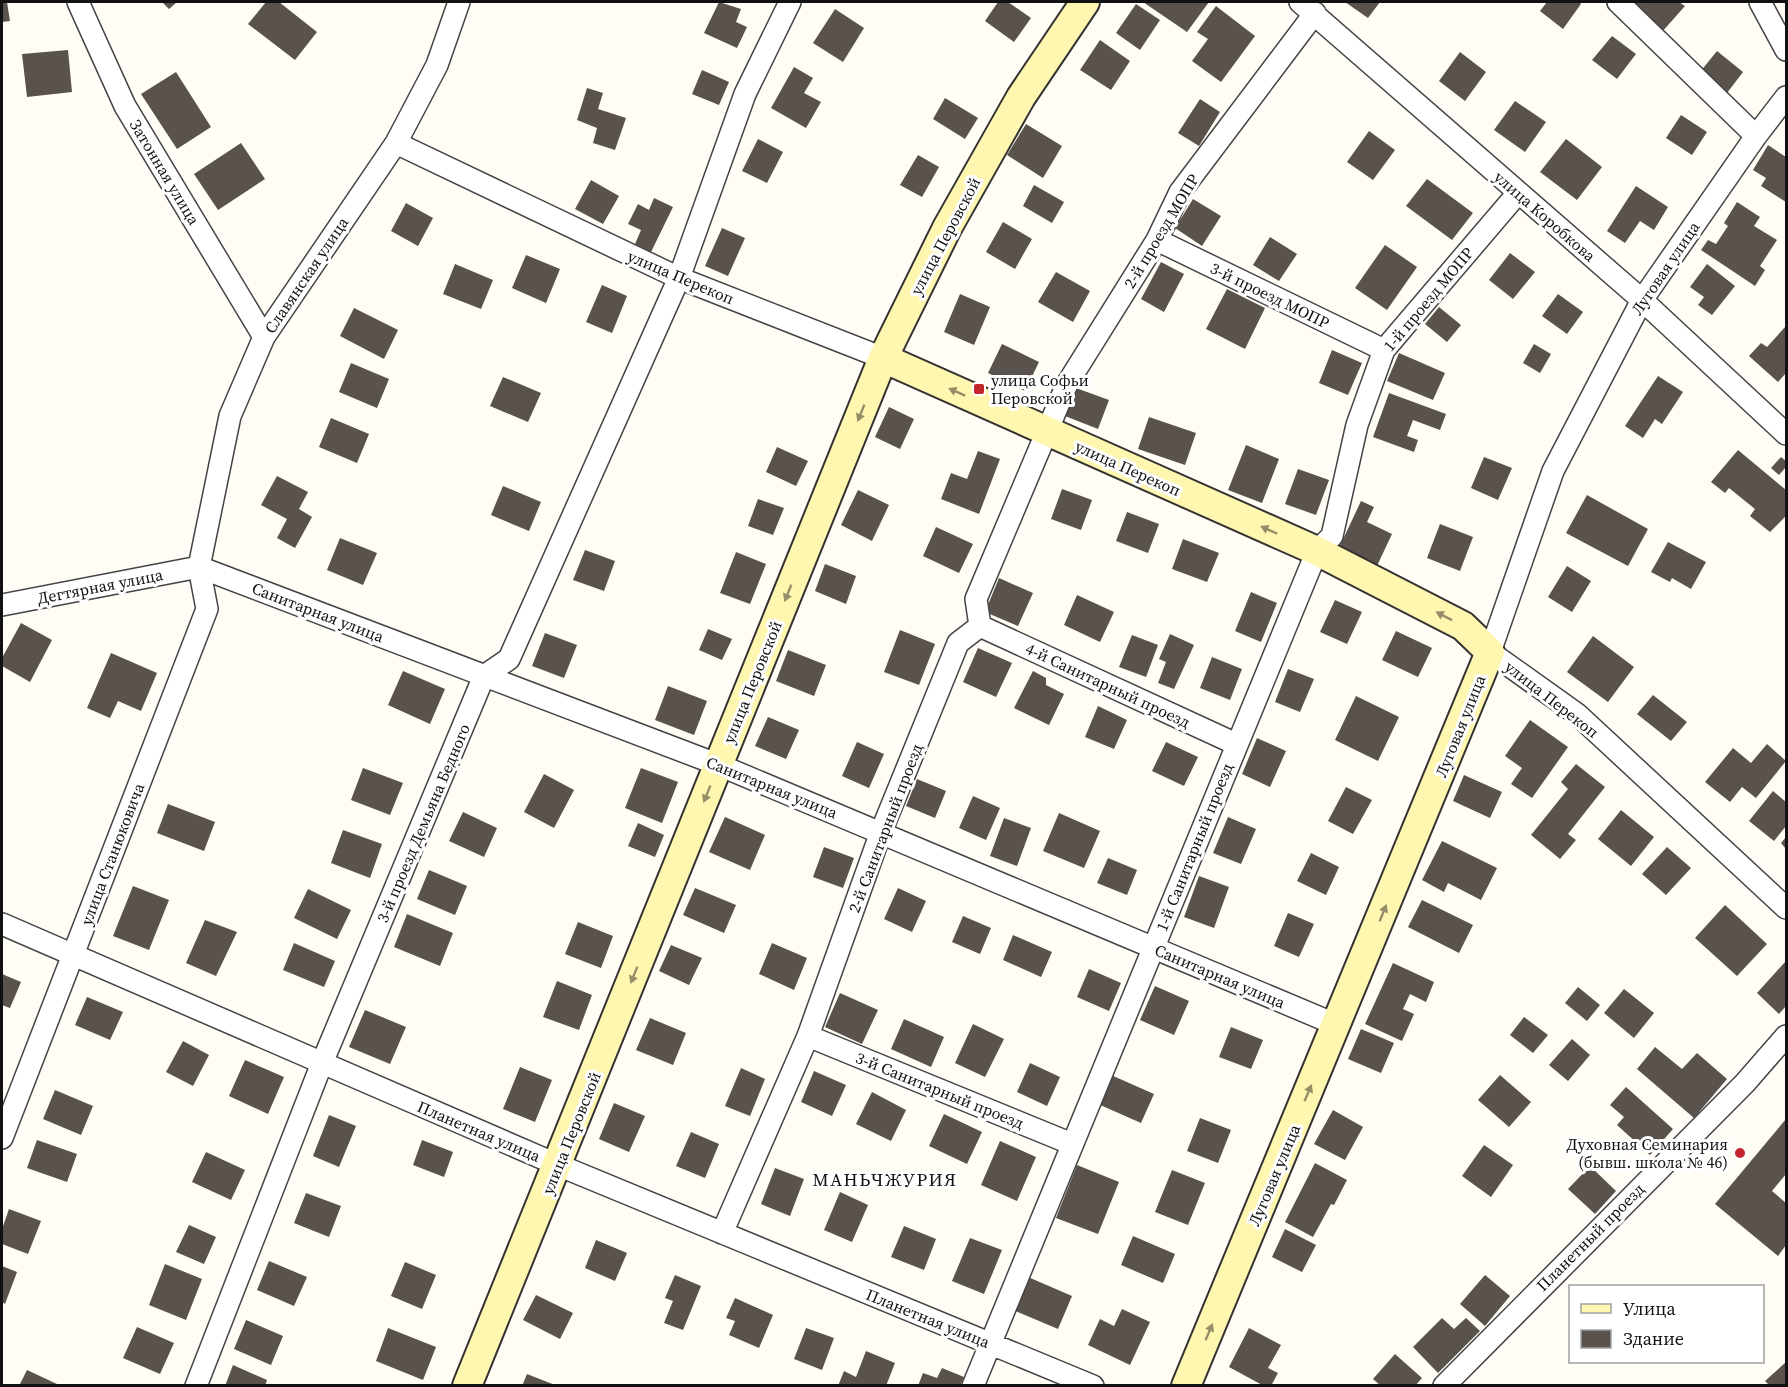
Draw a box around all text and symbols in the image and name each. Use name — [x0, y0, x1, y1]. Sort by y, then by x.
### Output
street label: Затонная улица — [125, 115, 206, 230]
street label: улица Коробкова — [1490, 166, 1601, 267]
street label: 2-й проезд МОПР — [1118, 169, 1204, 292]
street label: улица Перовской — [905, 173, 985, 299]
street label: Славянская улица — [259, 212, 354, 338]
street label: Луговая улица — [1626, 216, 1705, 319]
street label: 1-й проезд МОПР — [1378, 242, 1478, 356]
street label: улица Перекоп — [624, 245, 738, 309]
street label: 3-й проезд МОПР — [1207, 257, 1334, 334]
place label: улица Софьи Перовской — [991, 369, 1089, 409]
marker: улица Софьи Перовской — [972, 382, 986, 396]
one-way arrow — [948, 387, 965, 396]
one-way arrow — [856, 404, 866, 422]
street label: улица Перекоп — [1072, 435, 1184, 501]
one-way arrow — [1260, 525, 1278, 535]
street label: Дегтярная улица — [35, 563, 166, 609]
street label: Санитарная улица — [249, 577, 388, 648]
one-way arrow — [783, 585, 793, 603]
one-way arrow — [1436, 611, 1453, 621]
street label: улица Перовской — [717, 617, 787, 747]
street label: 4-й Санитарный проезд — [1022, 637, 1194, 733]
street label: улица Перекоп — [1500, 655, 1604, 743]
street label: Луговая улица — [1429, 671, 1491, 780]
street label: 3-й проезд Демьяна Бедного — [371, 720, 475, 926]
street label: 2-й Санитарный проезд — [843, 740, 927, 916]
street label: Санитарная улица — [703, 751, 842, 824]
street label: 1-й Санитарный проезд — [1150, 760, 1238, 934]
street label: улица Станюковича — [75, 779, 150, 928]
one-way arrow — [702, 785, 712, 803]
one-way arrow — [1379, 904, 1388, 922]
street label: Санитарная улица — [1151, 939, 1289, 1014]
one-way arrow — [629, 966, 639, 984]
street label: 3-й Санитарный проезд — [853, 1046, 1027, 1134]
street label: улица Перовской — [536, 1068, 606, 1198]
one-way arrow — [1303, 1084, 1313, 1102]
street label: Планетная улица — [414, 1095, 545, 1167]
street label: Луговая улица — [1243, 1120, 1306, 1229]
place label: Духовная Семинария (бывш. школа № 46) — [1567, 1133, 1728, 1173]
marker: Духовная Семинария (бывш. школа № 46) — [1733, 1146, 1747, 1160]
district label: МАНЬЧЖУРИЯ — [813, 1167, 957, 1192]
street label: Планетный проезд — [1531, 1178, 1649, 1296]
street label: Планетная улица — [863, 1283, 994, 1353]
legend — [1569, 1285, 1764, 1363]
text: Улица — [1623, 1296, 1676, 1321]
one-way arrow — [1204, 1322, 1214, 1340]
text: Здание — [1623, 1326, 1684, 1351]

